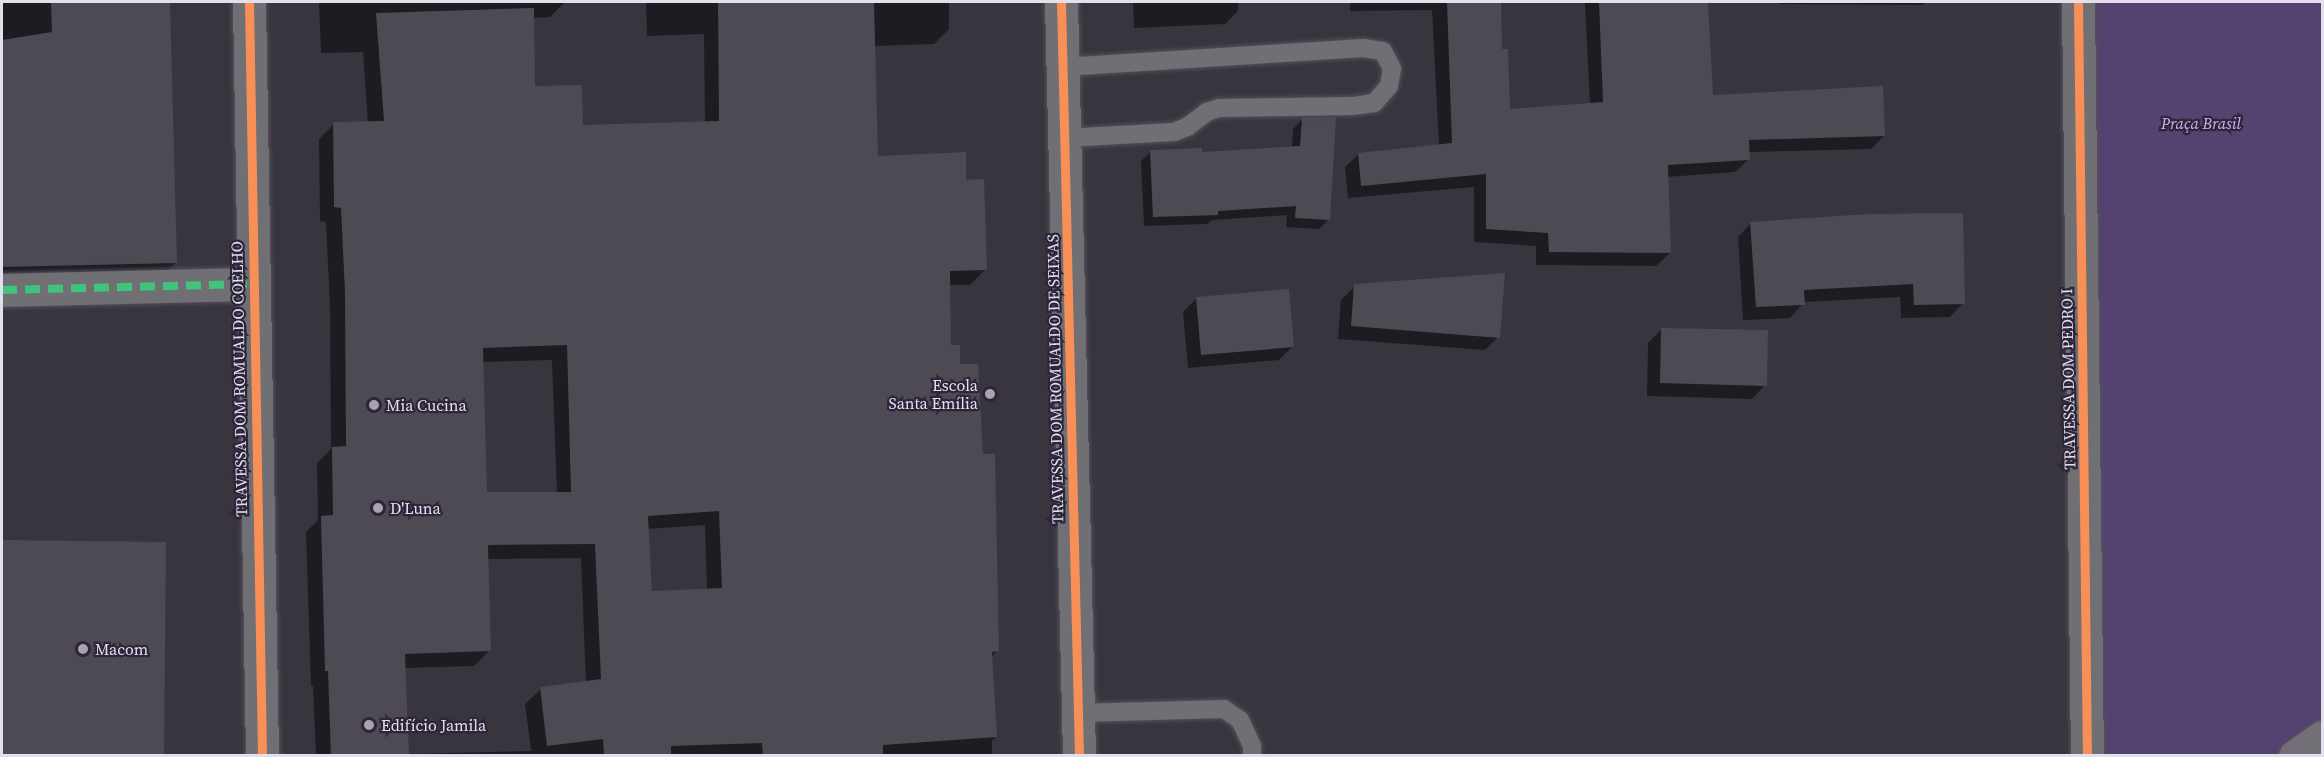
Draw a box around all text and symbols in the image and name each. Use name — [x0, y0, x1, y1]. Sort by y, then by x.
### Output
park label: Praça Brasil — [2161, 113, 2241, 133]
street label: TRAVESSA DOM ROMUALDO DE SEIXAS — [1043, 234, 1067, 524]
street label: TRAVESSA DOM ROMUALDO COELHO — [227, 241, 251, 517]
street label: TRAVESSA DOM PEDRO I — [2057, 288, 2079, 470]
place label: Escola Santa Emília — [889, 375, 978, 413]
marker: Escola Santa Emília — [983, 387, 997, 401]
place label: Mia Cucina — [386, 395, 467, 415]
marker: Mia Cucina — [367, 398, 381, 412]
place label: D'Luna — [390, 498, 441, 518]
marker: D'Luna — [371, 501, 385, 515]
place label: Macom — [95, 639, 148, 659]
marker: Macom — [76, 642, 90, 656]
place label: Edifício Jamila — [381, 715, 486, 735]
marker: Edifício Jamila — [362, 718, 376, 732]

